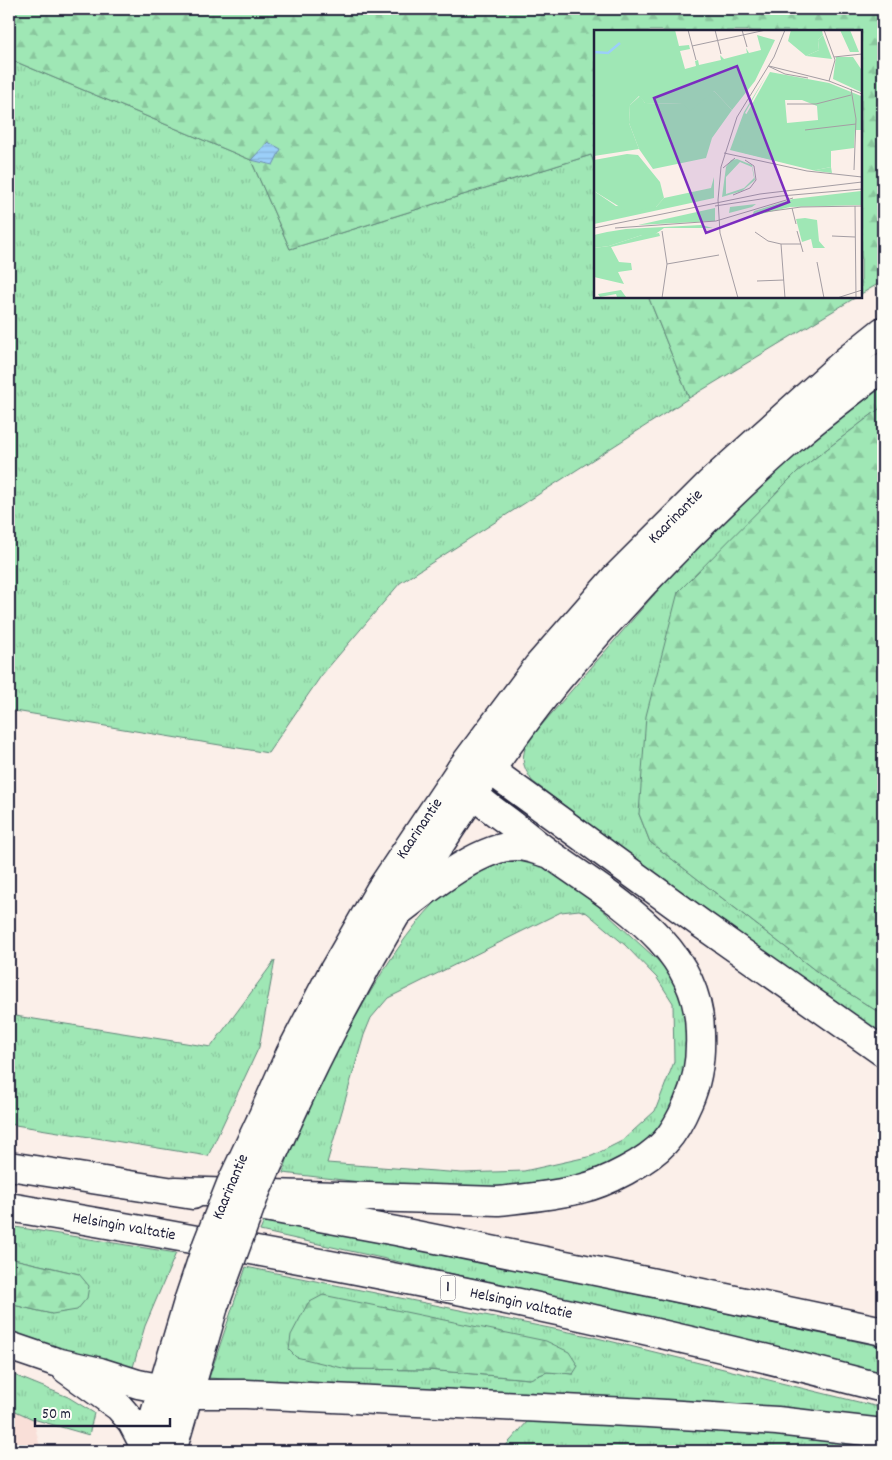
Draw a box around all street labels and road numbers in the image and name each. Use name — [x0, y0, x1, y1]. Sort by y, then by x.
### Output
street label: Kaarinantie — [643, 484, 709, 550]
street label: Kaarinantie — [391, 794, 449, 864]
street label: Kaarinantie — [207, 1151, 255, 1223]
street label: Helsingin valtatie — [71, 1207, 177, 1247]
road number: 1 — [440, 1276, 456, 1300]
street label: Helsingin valtatie — [468, 1282, 574, 1326]

